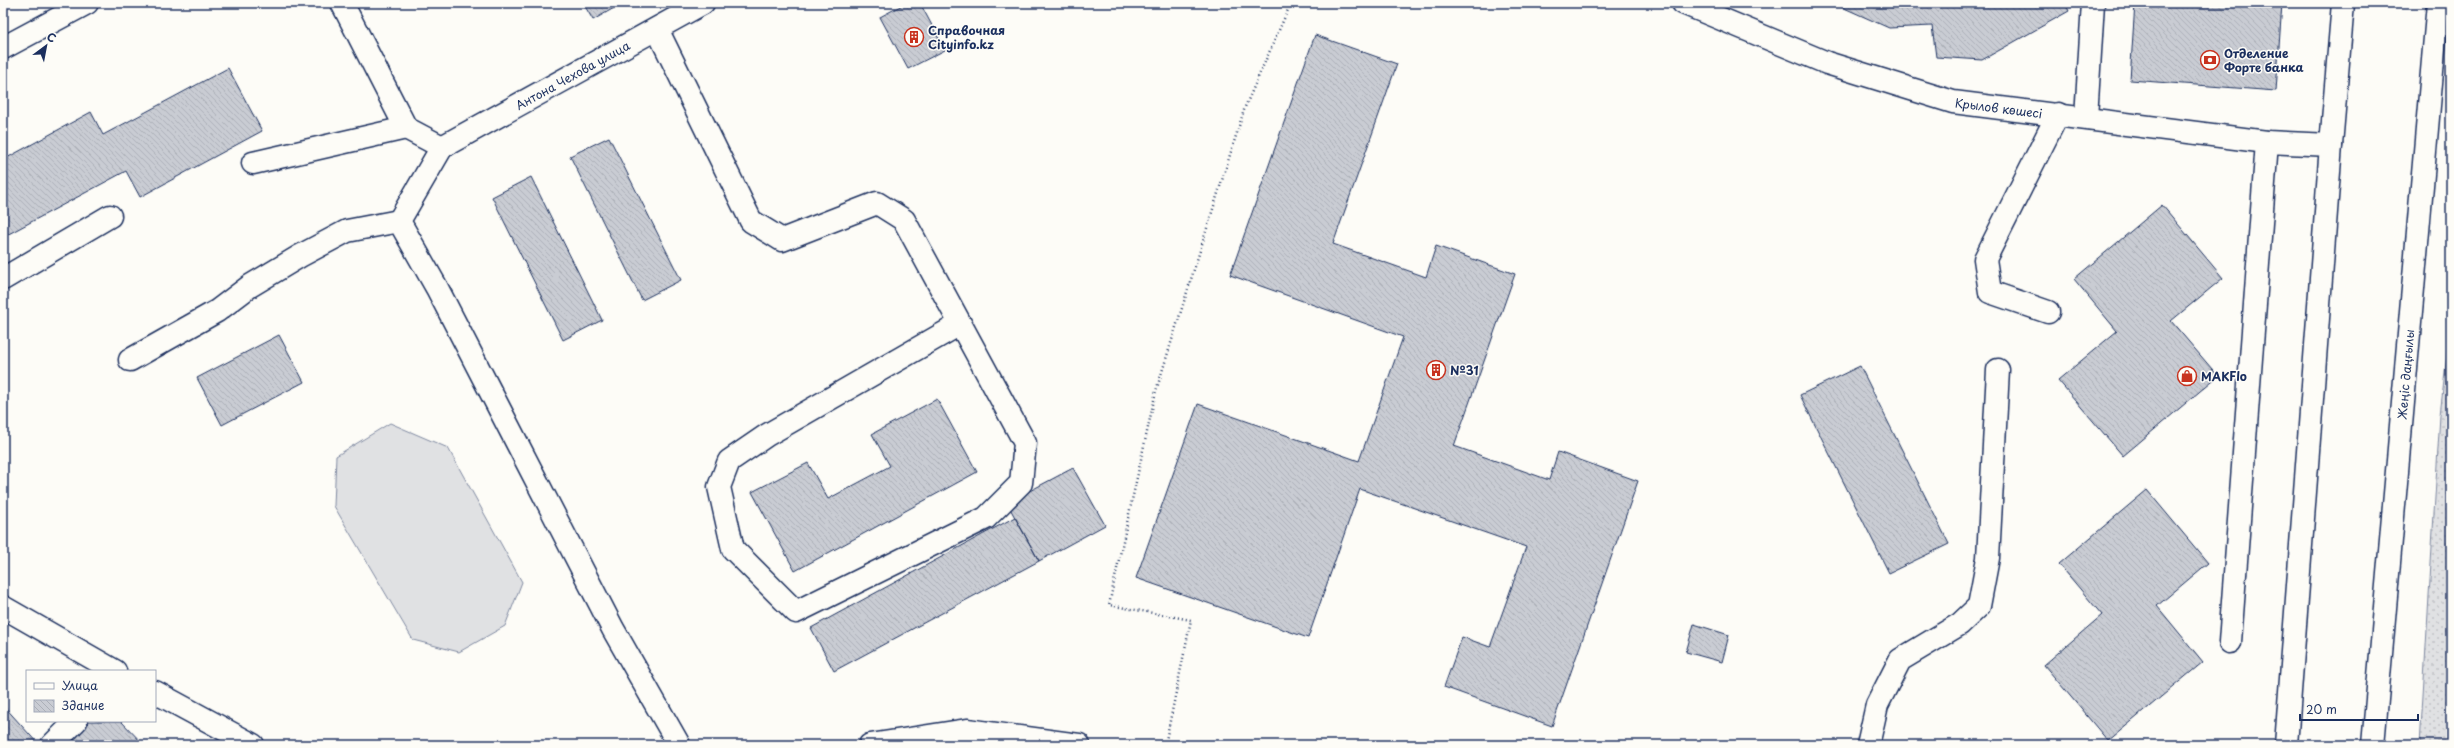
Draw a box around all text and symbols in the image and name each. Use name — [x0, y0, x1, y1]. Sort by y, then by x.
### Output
place label: Справочная Cityinfo.kz — [928, 21, 1005, 53]
north arrow — [26, 26, 66, 66]
building icon: Справочная Cityinfo.kz — [903, 26, 925, 48]
text: С — [44, 28, 60, 46]
street label: Антона Чехова улица — [512, 36, 633, 114]
place label: Отделение Форте банка — [2224, 44, 2304, 76]
bank icon: Отделение Форте банка — [2199, 49, 2221, 71]
street label: Крылов көшесі — [1954, 93, 2044, 122]
street label: Жеңіс даңғылы — [2393, 328, 2418, 420]
building icon: №31 — [1425, 359, 1447, 381]
place label: №31 — [1450, 361, 1479, 379]
shop icon: MAKFlo — [2176, 365, 2198, 387]
place label: MAKFlo — [2201, 367, 2247, 385]
legend — [26, 670, 156, 722]
text: Улица — [62, 676, 98, 694]
text: Здание — [62, 696, 104, 714]
scale bar — [2300, 696, 2418, 722]
text: 20 m — [2306, 700, 2337, 718]

